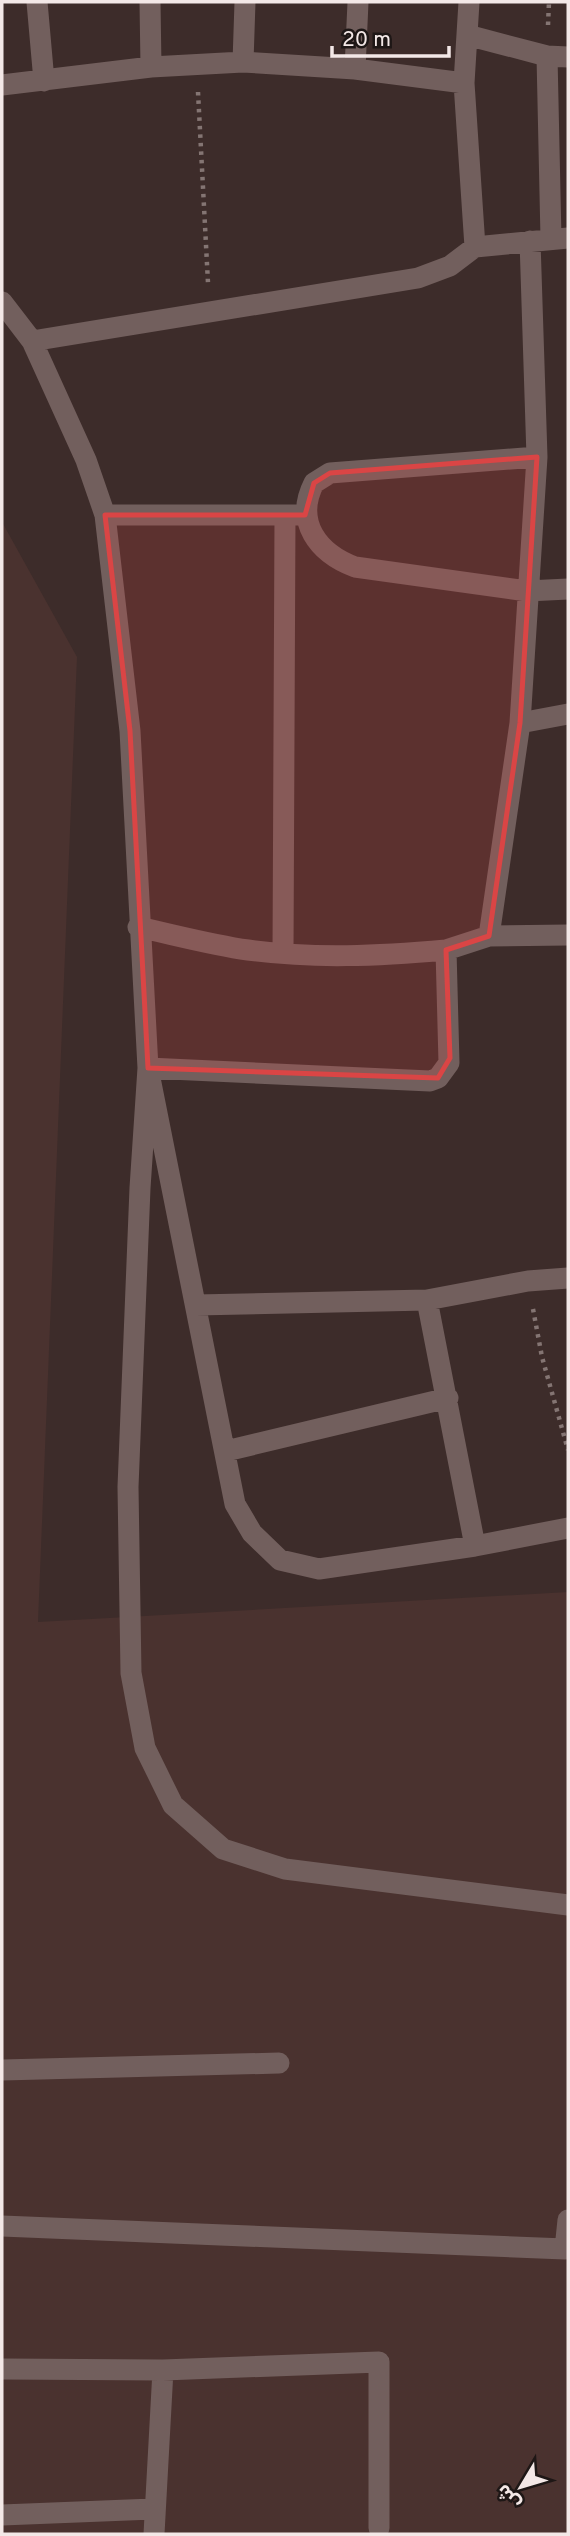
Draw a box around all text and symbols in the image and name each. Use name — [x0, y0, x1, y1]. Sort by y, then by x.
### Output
scale bar — [332, 14, 449, 58]
text: 20 m — [342, 27, 391, 54]
north arrow — [486, 2452, 556, 2522]
text: ش — [492, 2479, 527, 2514]

